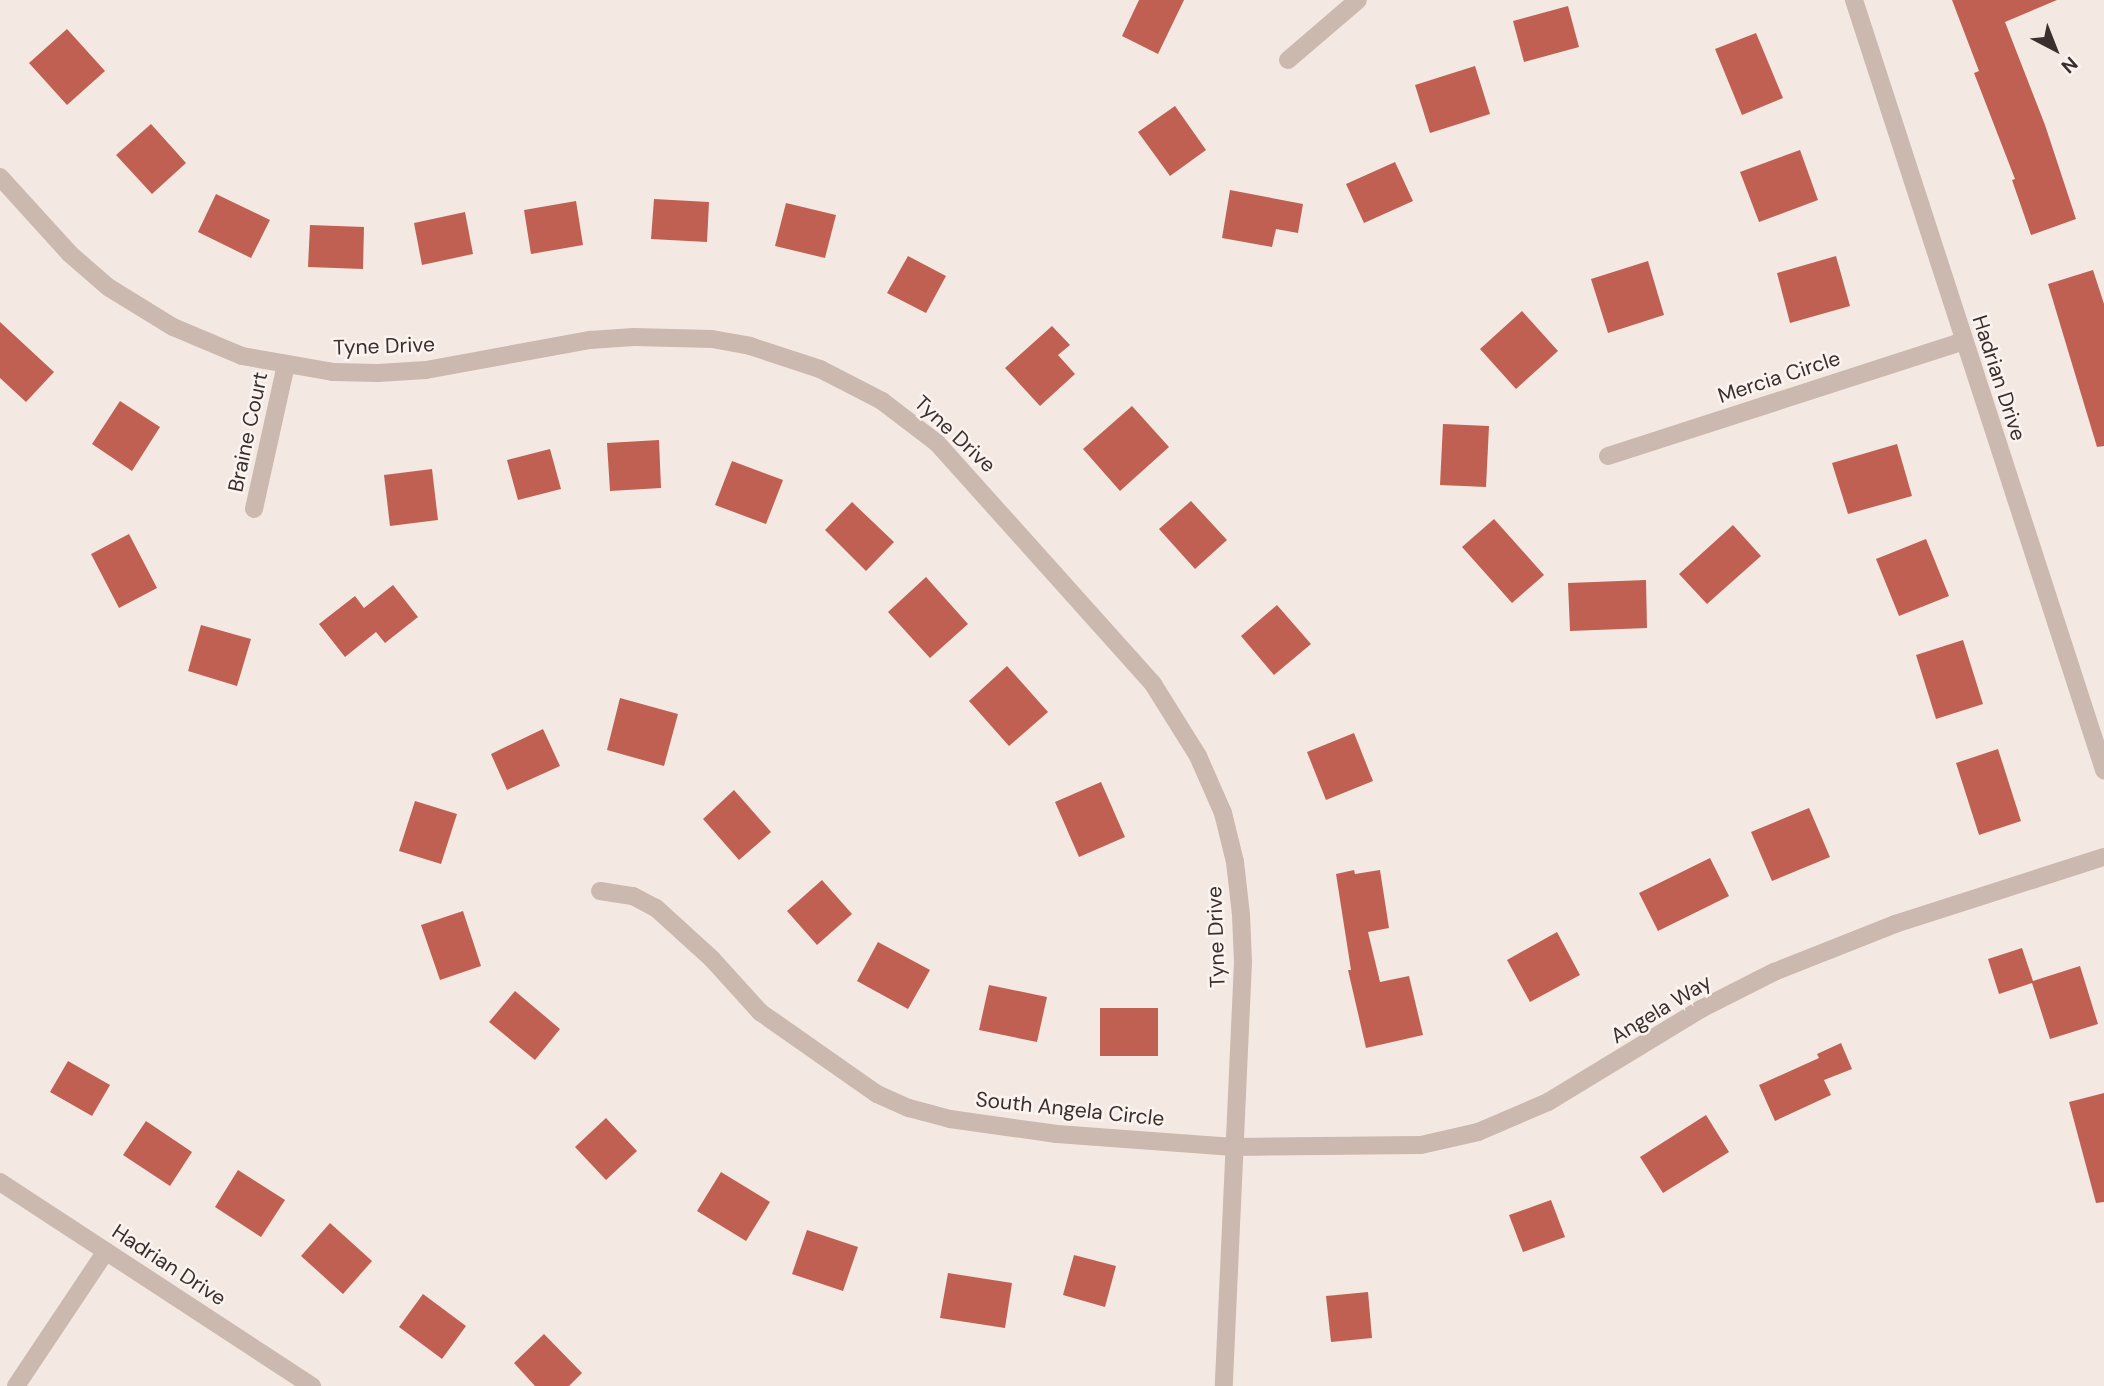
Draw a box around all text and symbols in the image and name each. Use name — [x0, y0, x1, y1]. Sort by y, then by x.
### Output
north arrow — [2020, 14, 2090, 84]
text: N — [2056, 51, 2083, 79]
street label: Hadrian Drive — [1967, 312, 2031, 444]
street label: Tyne Drive — [333, 332, 435, 360]
street label: Mercia Circle — [1715, 345, 1843, 409]
street label: Braine Court — [223, 370, 273, 494]
street label: Tyne Drive — [909, 390, 1001, 478]
street label: Tyne Drive — [1202, 886, 1230, 988]
street label: Angela Way — [1606, 969, 1716, 1049]
street label: South Angela Circle — [974, 1087, 1166, 1131]
street label: Hadrian Drive — [107, 1219, 231, 1311]

